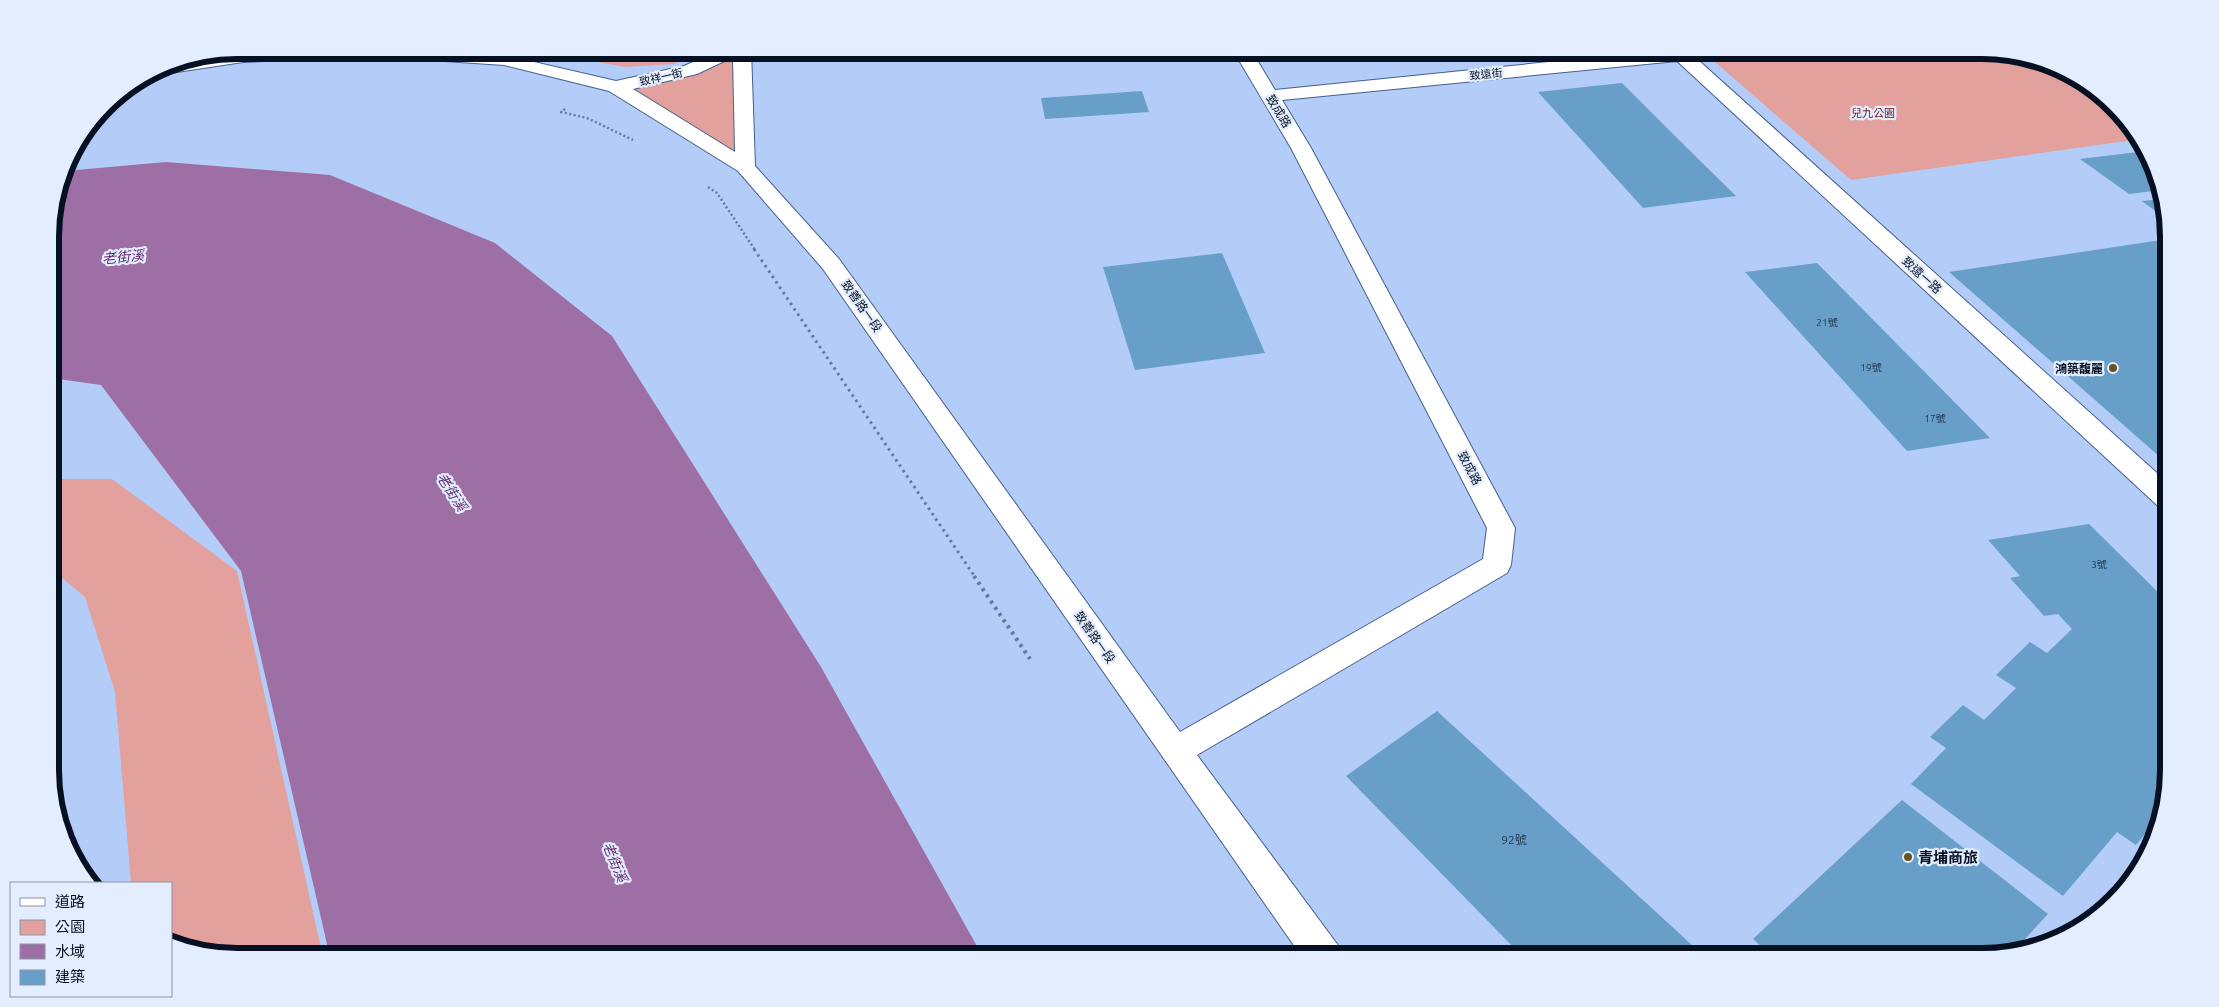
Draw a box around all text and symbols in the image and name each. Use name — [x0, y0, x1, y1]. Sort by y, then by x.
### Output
street label: 致祥一街 — [638, 66, 684, 88]
street label: 致遠街 — [1469, 66, 1503, 82]
street label: 致成路 — [1264, 92, 1294, 130]
park label: 兒九公園 — [1851, 107, 1895, 119]
water label: 老街溪 — [101, 247, 147, 267]
street label: 致遠一路 — [1900, 254, 1944, 296]
street label: 致善路一段 — [839, 278, 885, 334]
house number: 21號 — [1816, 317, 1838, 328]
house number: 19號 — [1860, 362, 1882, 373]
place label: 鴻築馥麗 — [2055, 362, 2103, 375]
marker: 鴻築馥麗 — [2107, 362, 2119, 374]
house number: 17號 — [1924, 413, 1946, 424]
street label: 致成路 — [1456, 449, 1484, 487]
water label: 老街溪 — [434, 470, 471, 516]
house number: 3號 — [2091, 559, 2107, 570]
street label: 致善路一段 — [1072, 609, 1118, 665]
house number: 92號 — [1501, 833, 1527, 846]
water label: 老街溪 — [600, 840, 631, 886]
place label: 青埔商旅 — [1918, 849, 1978, 866]
marker: 青埔商旅 — [1902, 851, 1914, 863]
legend — [10, 882, 172, 997]
text: 道路 — [55, 893, 85, 910]
text: 公園 — [55, 918, 85, 935]
text: 水域 — [55, 943, 85, 960]
text: 建築 — [55, 968, 85, 985]

